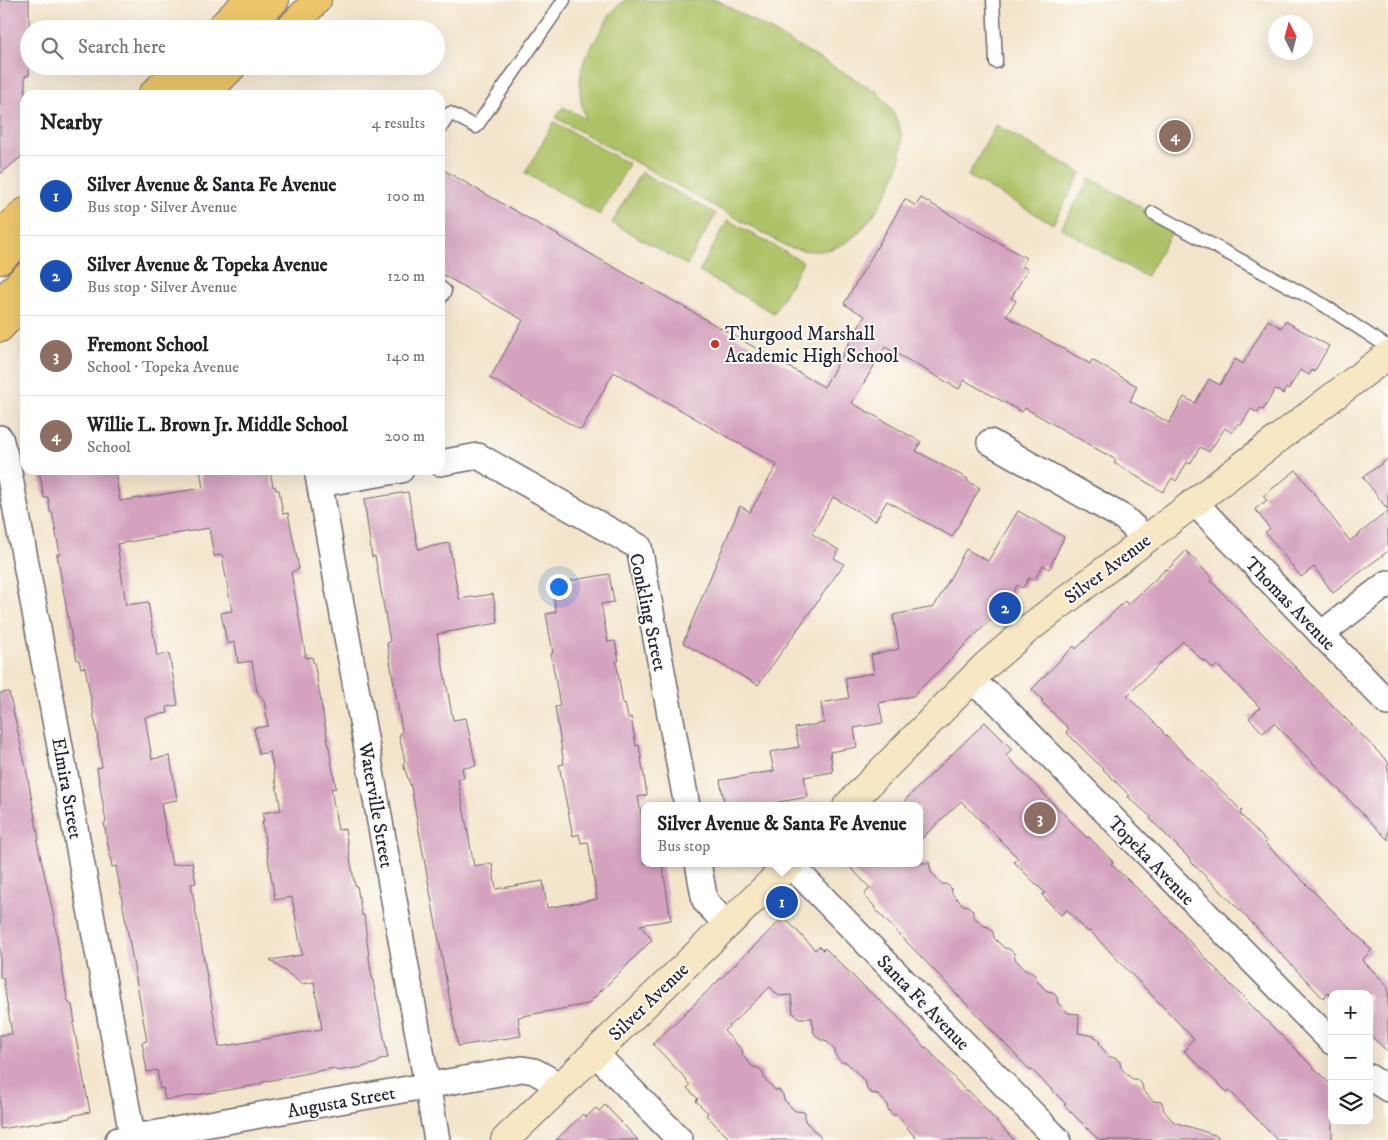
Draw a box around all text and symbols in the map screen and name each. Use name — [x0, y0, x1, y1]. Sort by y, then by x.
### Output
north arrow — [1268, 15, 1313, 60]
search box — [20, 20, 445, 75]
icon: search — [38, 34, 66, 62]
text: Search here — [78, 36, 166, 59]
text: Nearby — [40, 110, 102, 136]
text: 4 results — [372, 113, 425, 133]
pin: 4 — [1159, 117, 1191, 155]
text: Silver Avenue & Santa Fe Avenue — [87, 174, 336, 197]
text: 1 — [53, 186, 59, 206]
text: 100 m — [387, 186, 425, 206]
text: Bus stop · Silver Avenue — [87, 197, 237, 217]
text: Silver Avenue & Topeka Avenue — [87, 254, 328, 277]
text: 2 — [52, 266, 60, 286]
text: 120 m — [387, 266, 425, 286]
text: Bus stop · Silver Avenue — [87, 277, 237, 297]
place label: Thurgood Marshall Academic High School — [725, 323, 899, 368]
text: Fremont School — [87, 334, 208, 357]
marker: Thurgood Marshall Academic High School — [709, 338, 721, 350]
text: 3 — [53, 346, 59, 366]
text: 140 m — [386, 346, 425, 366]
text: School · Topeka Avenue — [87, 357, 239, 377]
text: Willie L. Brown Jr. Middle School — [87, 414, 348, 437]
text: 4 — [51, 426, 61, 446]
text: 200 m — [384, 426, 425, 446]
text: School — [87, 437, 131, 457]
street label: Silver Avenue — [1060, 529, 1156, 609]
street label: Conkling Street — [624, 551, 671, 673]
street label: Thomas Avenue — [1240, 552, 1340, 656]
your location — [546, 574, 572, 600]
pin: 2 — [989, 589, 1021, 627]
street label: Elmira Street — [46, 736, 87, 841]
street label: Waterville Street — [353, 740, 398, 870]
pin: 3 — [1024, 799, 1056, 837]
popup — [641, 802, 923, 867]
street label: Topeka Avenue — [1103, 812, 1199, 911]
text: Silver Avenue & Santa Fe Avenue — [657, 813, 907, 836]
text: Bus stop — [657, 836, 710, 856]
pin: 1 — [766, 883, 798, 921]
street label: Santa Fe Avenue — [872, 950, 974, 1056]
street label: Silver Avenue — [604, 958, 694, 1046]
map controls — [1328, 990, 1373, 1125]
button: + — [1328, 990, 1373, 1035]
button: − — [1328, 1035, 1373, 1080]
button: layers — [1328, 1080, 1373, 1125]
street label: Augusta Street — [285, 1082, 397, 1123]

